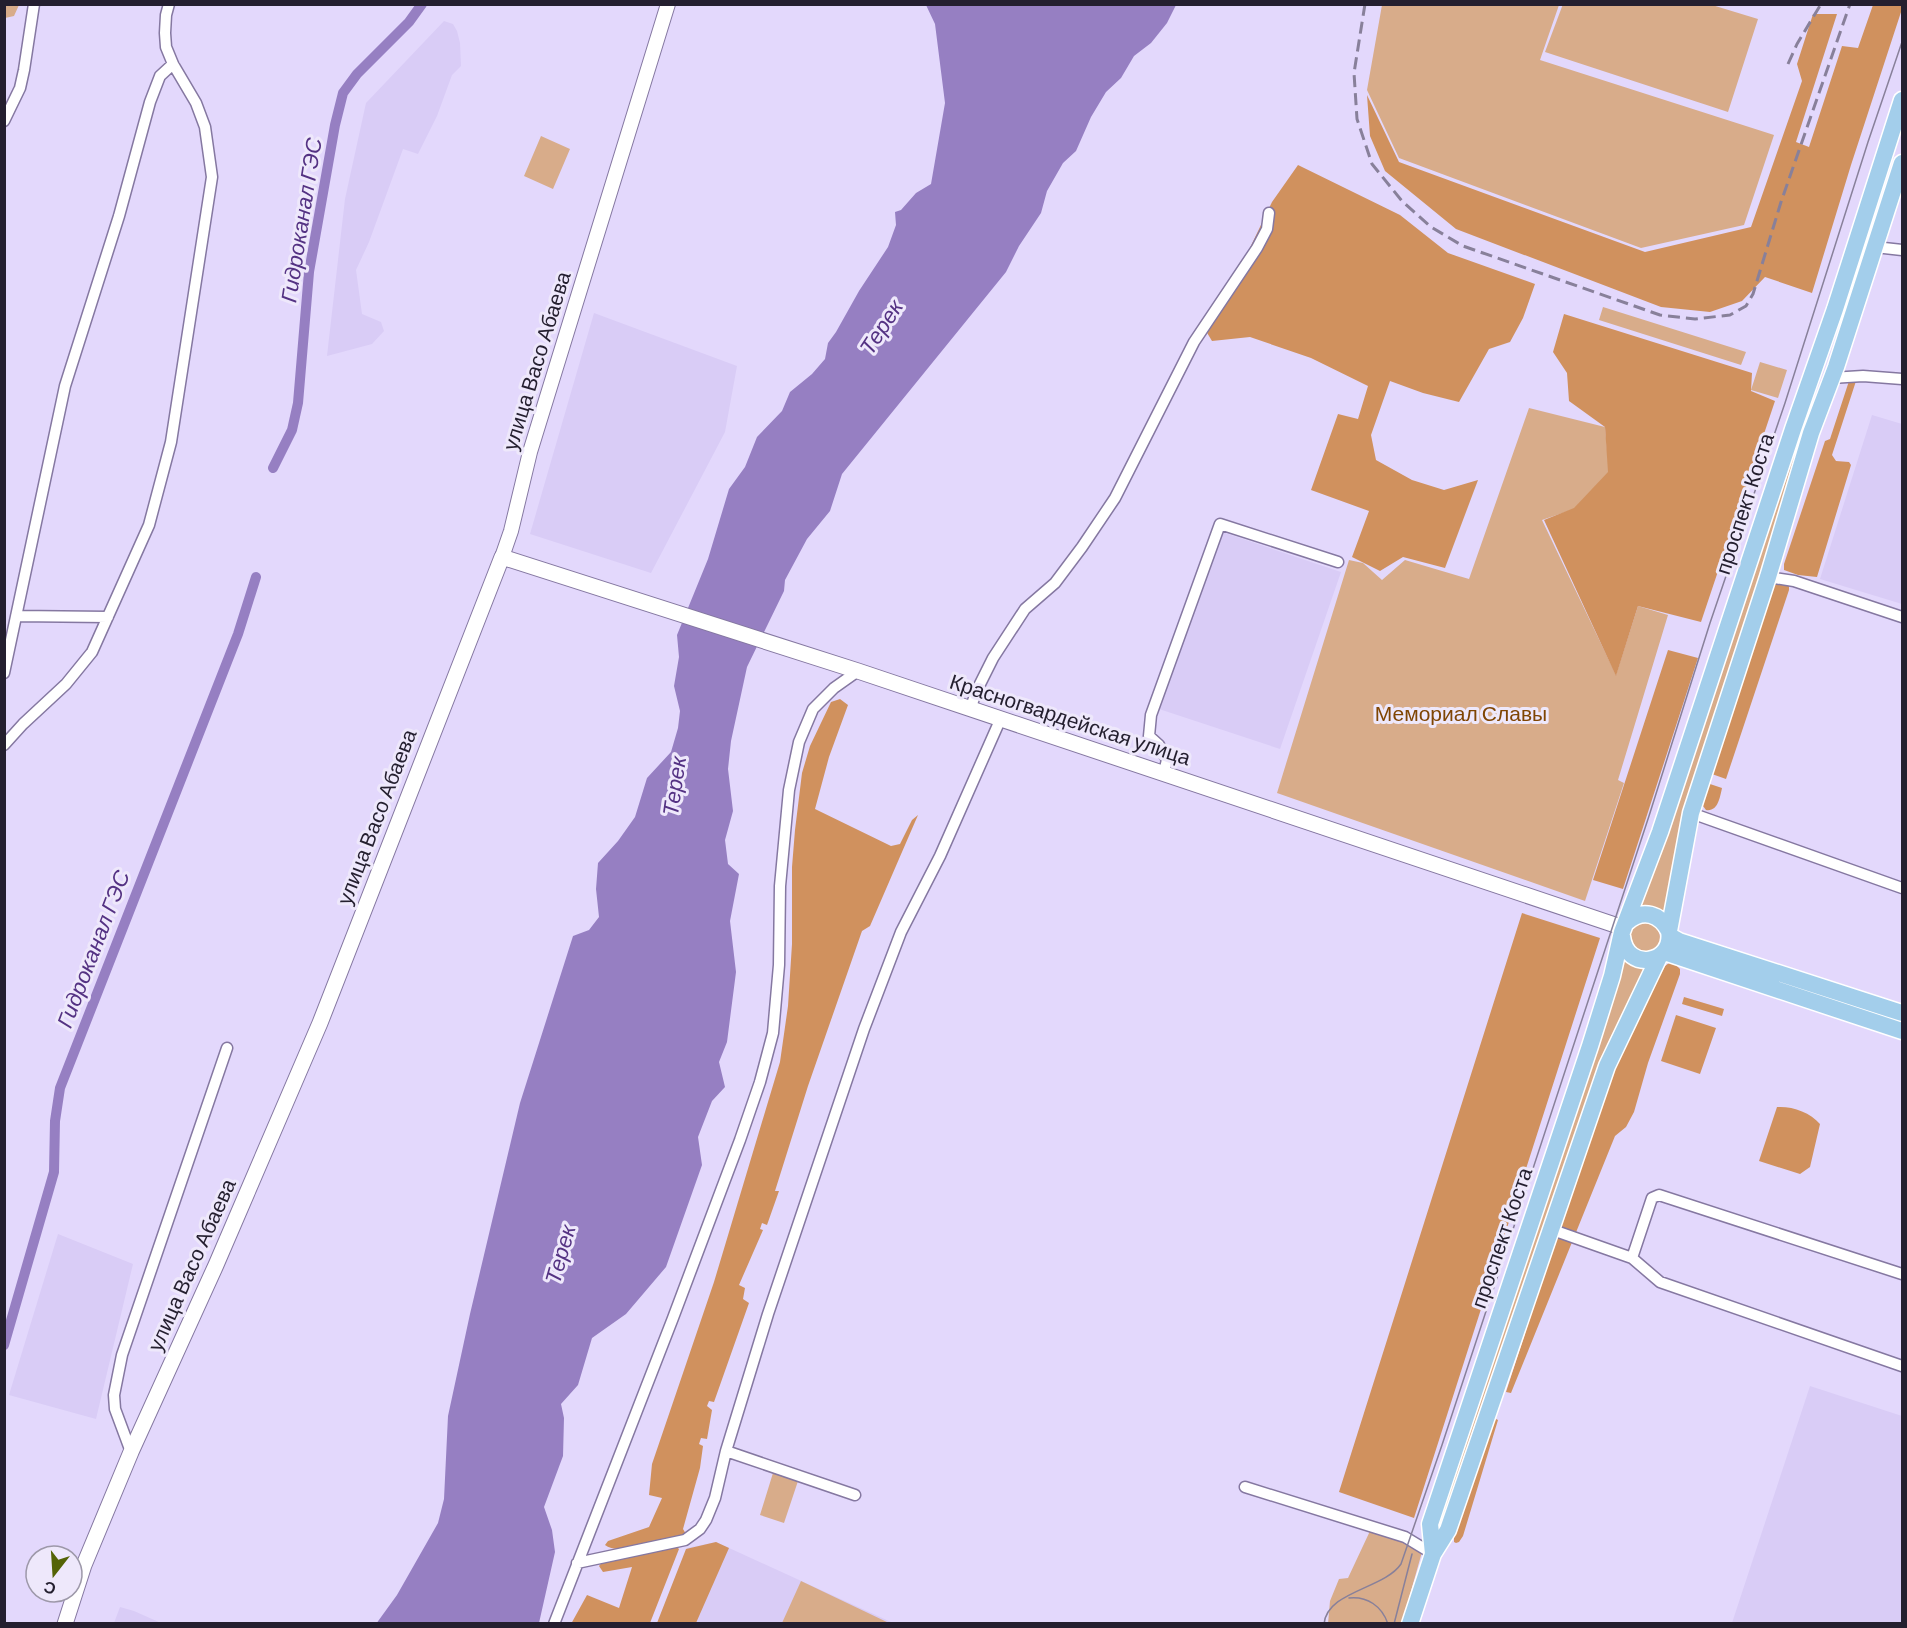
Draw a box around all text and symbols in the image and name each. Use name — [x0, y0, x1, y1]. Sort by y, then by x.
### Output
water label: Гидроканал ГЭС — [274, 136, 327, 304]
street label: улица Васо Абаева — [496, 268, 575, 453]
water label: Терек — [853, 293, 909, 359]
street label: проспект Коста — [1709, 429, 1778, 577]
street label: Красногвардейская улица — [947, 668, 1194, 769]
park label: Мемориал Славы — [1375, 700, 1547, 725]
street label: улица Васо Абаева — [331, 725, 421, 908]
water label: Терек — [656, 753, 691, 817]
water label: Гидроканал ГЭС — [50, 866, 135, 1031]
street label: проспект Коста — [1465, 1164, 1536, 1311]
street label: улица Васо Абаева — [141, 1174, 240, 1354]
water label: Терек — [538, 1220, 581, 1286]
north arrow — [24, 1544, 84, 1604]
text: С — [41, 1578, 58, 1600]

